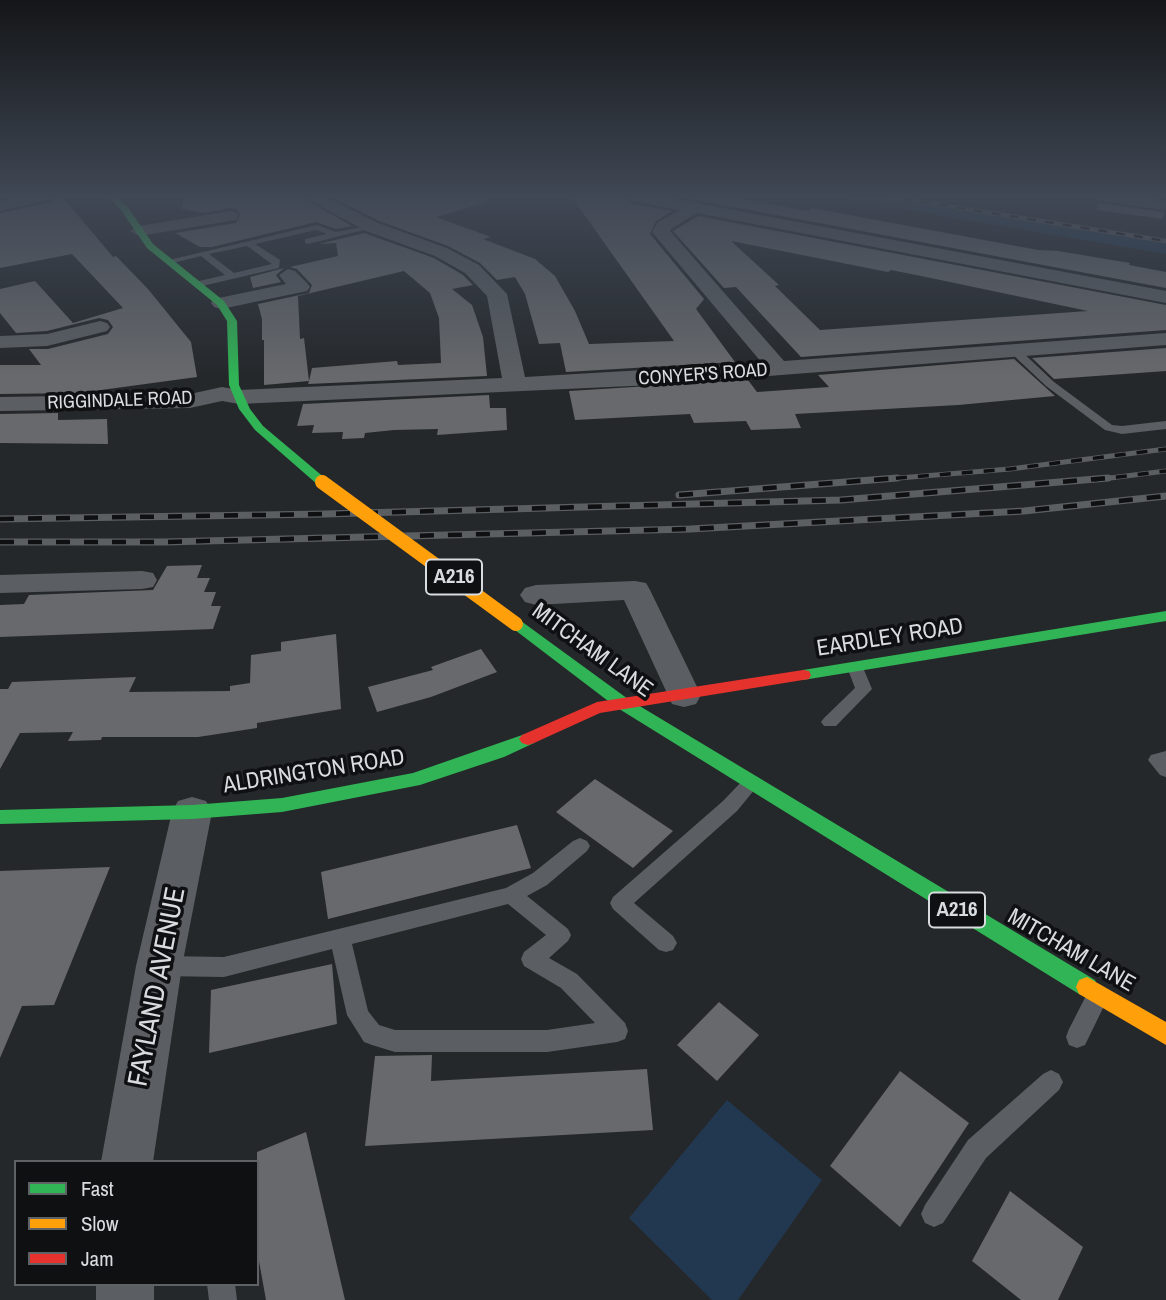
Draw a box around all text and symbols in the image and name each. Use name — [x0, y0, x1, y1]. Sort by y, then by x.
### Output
street label: CONYER'S ROAD — [638, 359, 768, 391]
street label: RIGGINDALE ROAD — [47, 387, 193, 415]
road number: A216 — [426, 560, 482, 594]
street label: MITCHAM LANE — [526, 598, 658, 704]
street label: EARDLEY ROAD — [815, 613, 965, 663]
street label: ALDRINGTON ROAD — [221, 744, 407, 800]
street label: FAYLAND AVENUE — [122, 885, 194, 1089]
road number: A216 — [929, 892, 985, 928]
street label: MITCHAM LANE — [1002, 903, 1140, 999]
legend — [14, 1160, 259, 1286]
text: Fast — [81, 1174, 114, 1203]
text: Slow — [81, 1209, 118, 1238]
text: Jam — [81, 1244, 114, 1273]

